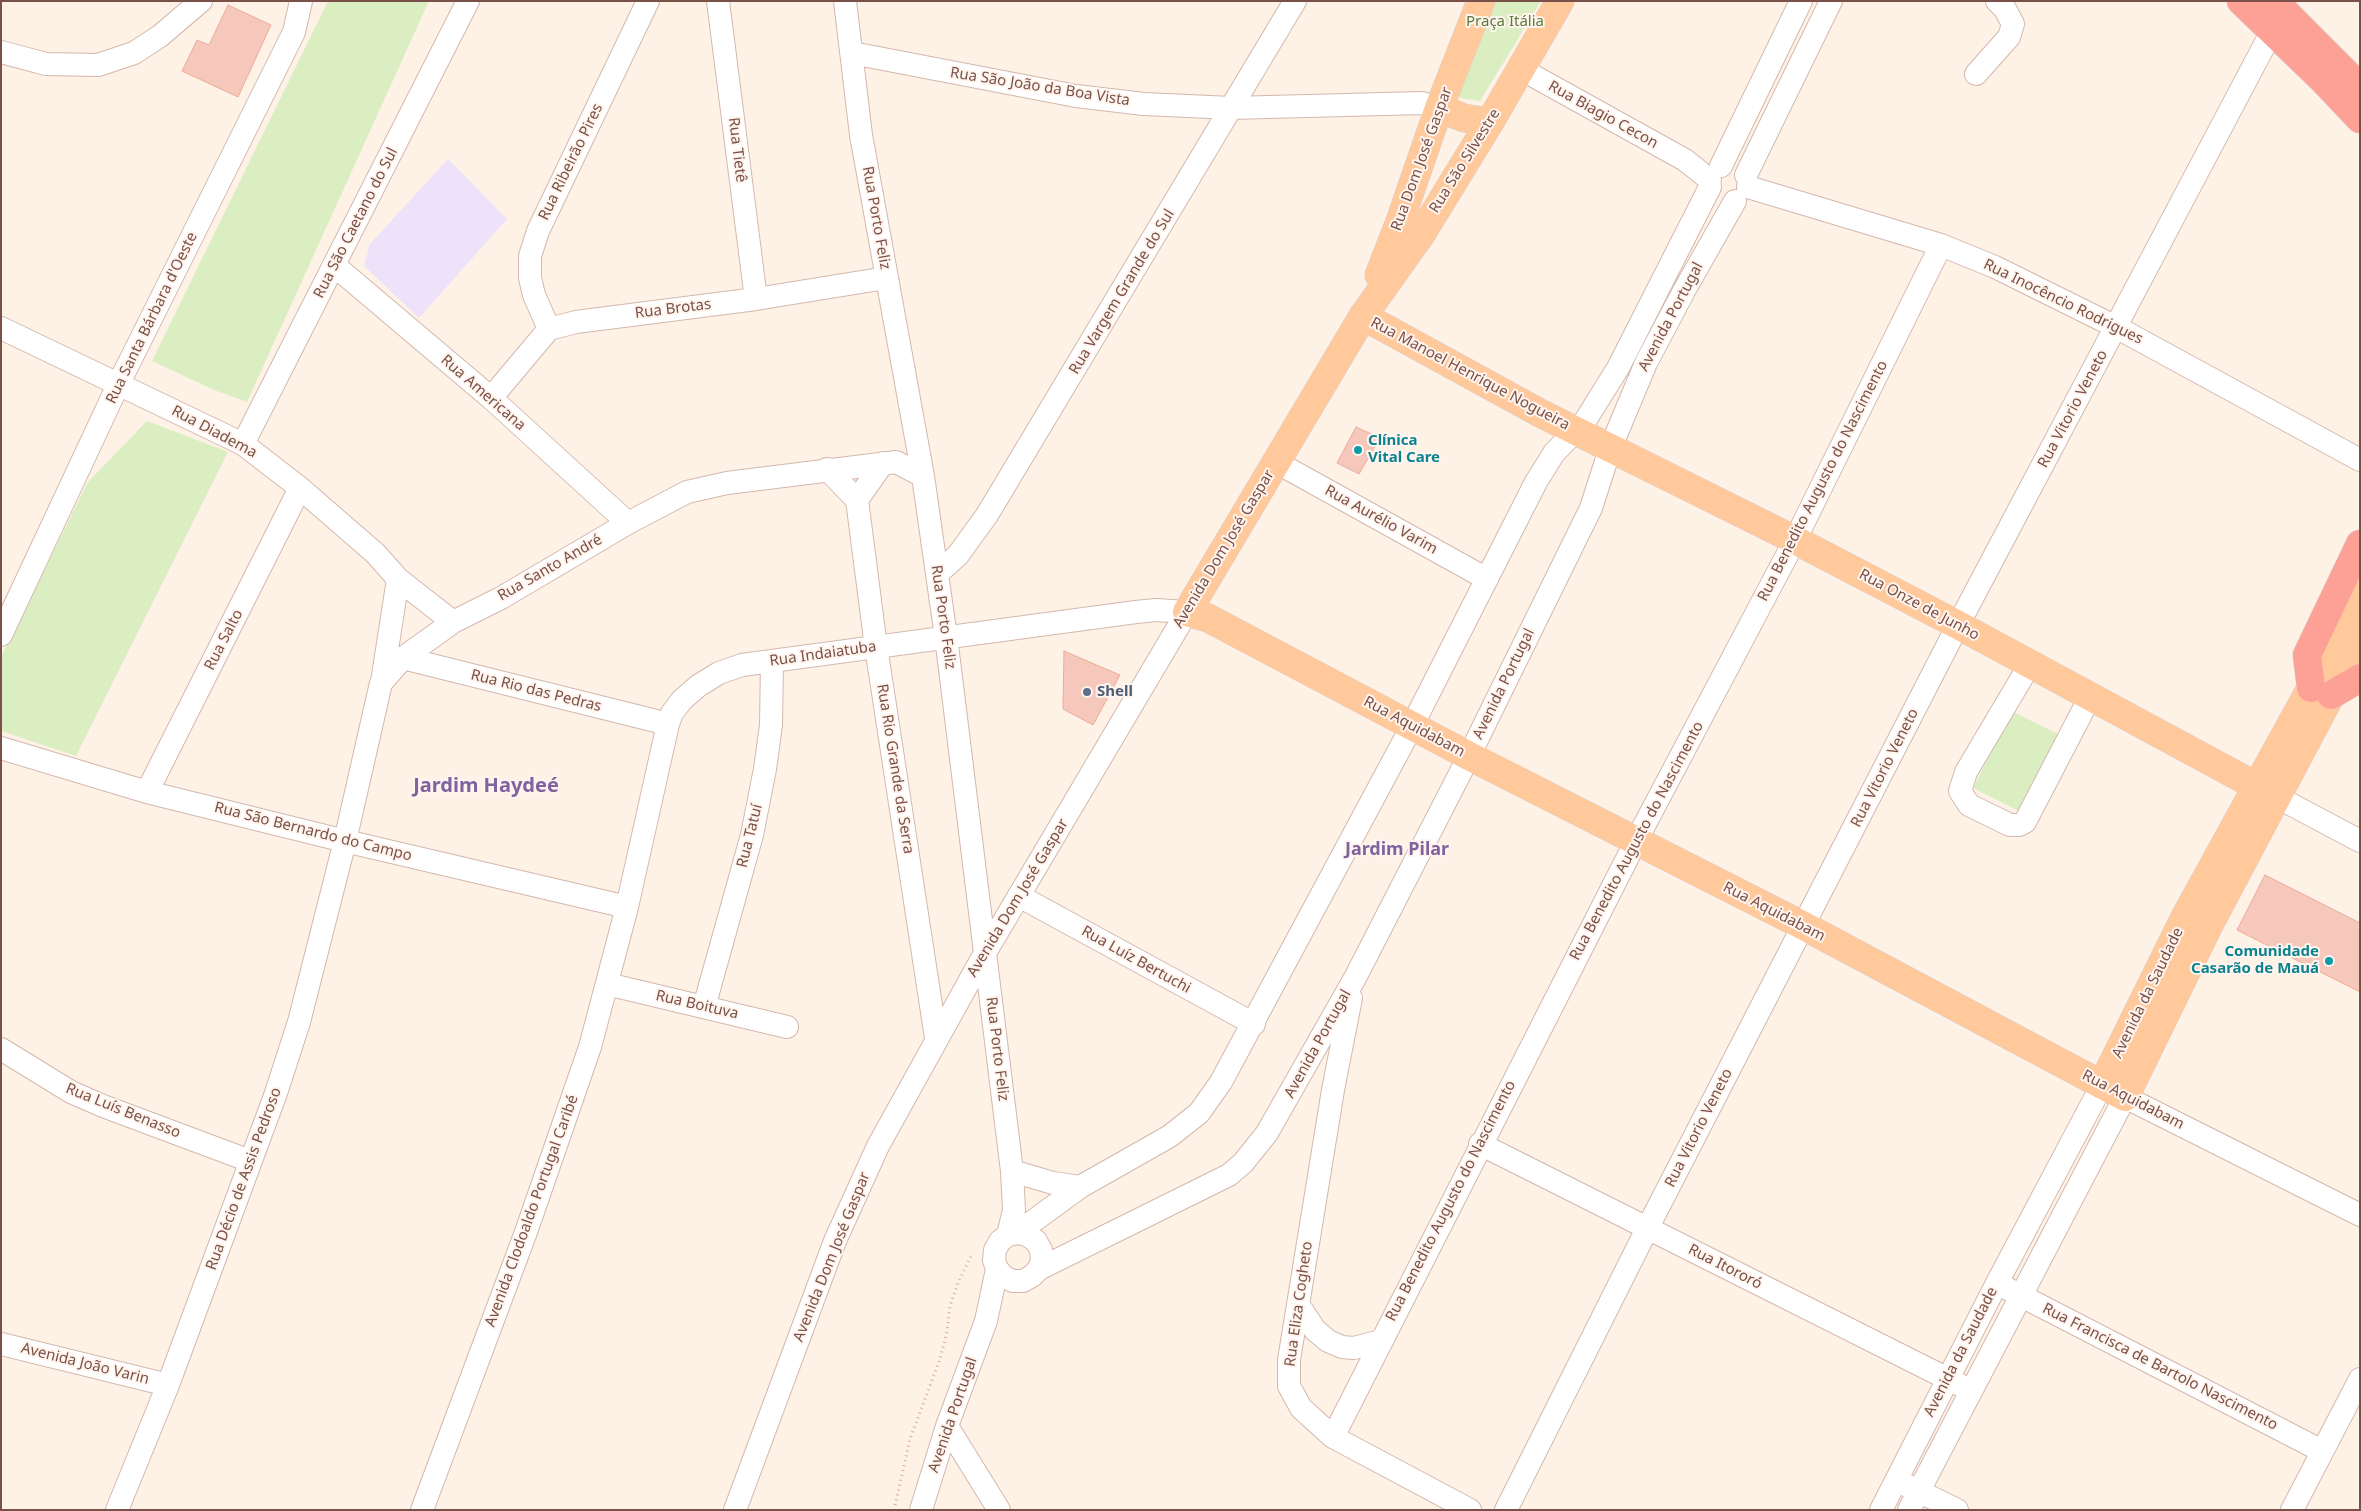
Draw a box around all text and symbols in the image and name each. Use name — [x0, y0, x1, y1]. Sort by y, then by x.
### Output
park label: Praça Itália — [1466, 13, 1544, 31]
street label: Rua São João da Boa Vista — [949, 64, 1131, 110]
street label: Rua Biagio Cecon — [1545, 77, 1661, 153]
street label: Rua Dom José Gaspar — [1388, 85, 1456, 233]
street label: Rua Ribeirão Pires — [535, 101, 607, 223]
street label: Rua São Silvestre — [1426, 106, 1504, 216]
street label: Rua Tietê — [724, 116, 750, 184]
street label: Rua São Caetano do Sul — [310, 145, 402, 301]
street label: Rua Porto Feliz — [858, 165, 894, 271]
street label: Rua Vargem Grande do Sul — [1066, 206, 1178, 378]
street label: Rua Santa Bárbara d'Oeste — [103, 229, 201, 407]
street label: Rua Inocêncio Rodrigues — [1980, 256, 2146, 348]
street label: Avenida Portugal — [1635, 259, 1707, 375]
street label: Rua Brotas — [634, 295, 712, 323]
street label: Rua Manoel Henrique Nogueira — [1367, 314, 1573, 434]
street label: Rua Vitorio Veneto — [2034, 347, 2112, 471]
street label: Rua Americana — [437, 351, 529, 435]
street label: Rua Benedito Augusto do Nascimento — [1754, 358, 1892, 604]
street label: Rua Diadema — [168, 402, 260, 462]
place label: Clínica Vital Care — [1368, 432, 1440, 467]
marker: Clínica Vital Care — [1352, 444, 1364, 456]
street label: Avenida Dom José Gaspar — [1170, 467, 1278, 631]
street label: Rua Aurélio Varim — [1322, 482, 1440, 558]
street label: Rua Santo André — [495, 531, 605, 605]
street label: Rua Porto Feliz — [927, 564, 959, 670]
street label: Rua Onze de Junho — [1856, 566, 1982, 644]
street label: Rua Salto — [201, 607, 247, 673]
street label: Avenida Portugal — [1469, 626, 1539, 742]
street label: Rua Indaiatuba — [769, 638, 877, 670]
street label: Rua Rio das Pedras — [469, 666, 603, 716]
street label: Rua Rio Grande da Serra — [873, 683, 917, 855]
place label: Shell — [1097, 683, 1133, 701]
marker: Shell — [1081, 686, 1093, 698]
street label: Rua Aquidabam — [1360, 693, 1468, 761]
street label: Rua Vitorio Veneto — [1847, 706, 1923, 830]
street label: Rua Benedito Augusto do Nascimento — [1566, 719, 1708, 963]
district label: Jardim Haydeé — [413, 774, 559, 798]
street label: Rua São Bernardo do Campo — [212, 799, 414, 865]
street label: Rua Tatuí — [733, 802, 767, 870]
street label: Avenida Dom José Gaspar — [964, 816, 1072, 980]
district label: Jardim Pilar — [1345, 839, 1449, 861]
street label: Rua Aquidabam — [1720, 879, 1828, 945]
street label: Rua Luíz Bertuchi — [1078, 922, 1194, 998]
street label: Avenida da Saudade — [2109, 925, 2187, 1061]
place label: Comunidade Casarão de Mauá — [2191, 943, 2319, 978]
marker: Comunidade Casarão de Mauá — [2323, 955, 2335, 967]
street label: Rua Boituva — [654, 987, 740, 1023]
street label: Avenida Portugal — [1281, 987, 1355, 1101]
street label: Rua Porto Feliz — [982, 996, 1012, 1102]
street label: Rua Vitorio Veneto — [1661, 1066, 1737, 1190]
street label: Rua Aquidabam — [2079, 1067, 2187, 1133]
street label: Rua Benedito Augusto do Nascimento — [1382, 1078, 1520, 1324]
street label: Rua Luís Benasso — [63, 1080, 183, 1142]
street label: Rua Décio de Assis Pedroso — [203, 1085, 285, 1273]
street label: Avenida Clodoaldo Portugal Caribé — [482, 1093, 582, 1329]
street label: Avenida Dom José Gaspar — [790, 1170, 874, 1344]
street label: Rua Eliza Cogheto — [1281, 1240, 1317, 1368]
street label: Rua Itororó — [1685, 1241, 1765, 1293]
street label: Avenida da Saudade — [1920, 1284, 2002, 1420]
street label: Rua Francisca de Bartolo Nascimento — [2039, 1300, 2281, 1434]
street label: Avenida João Varin — [19, 1339, 151, 1389]
street label: Avenida Portugal — [925, 1355, 981, 1475]

